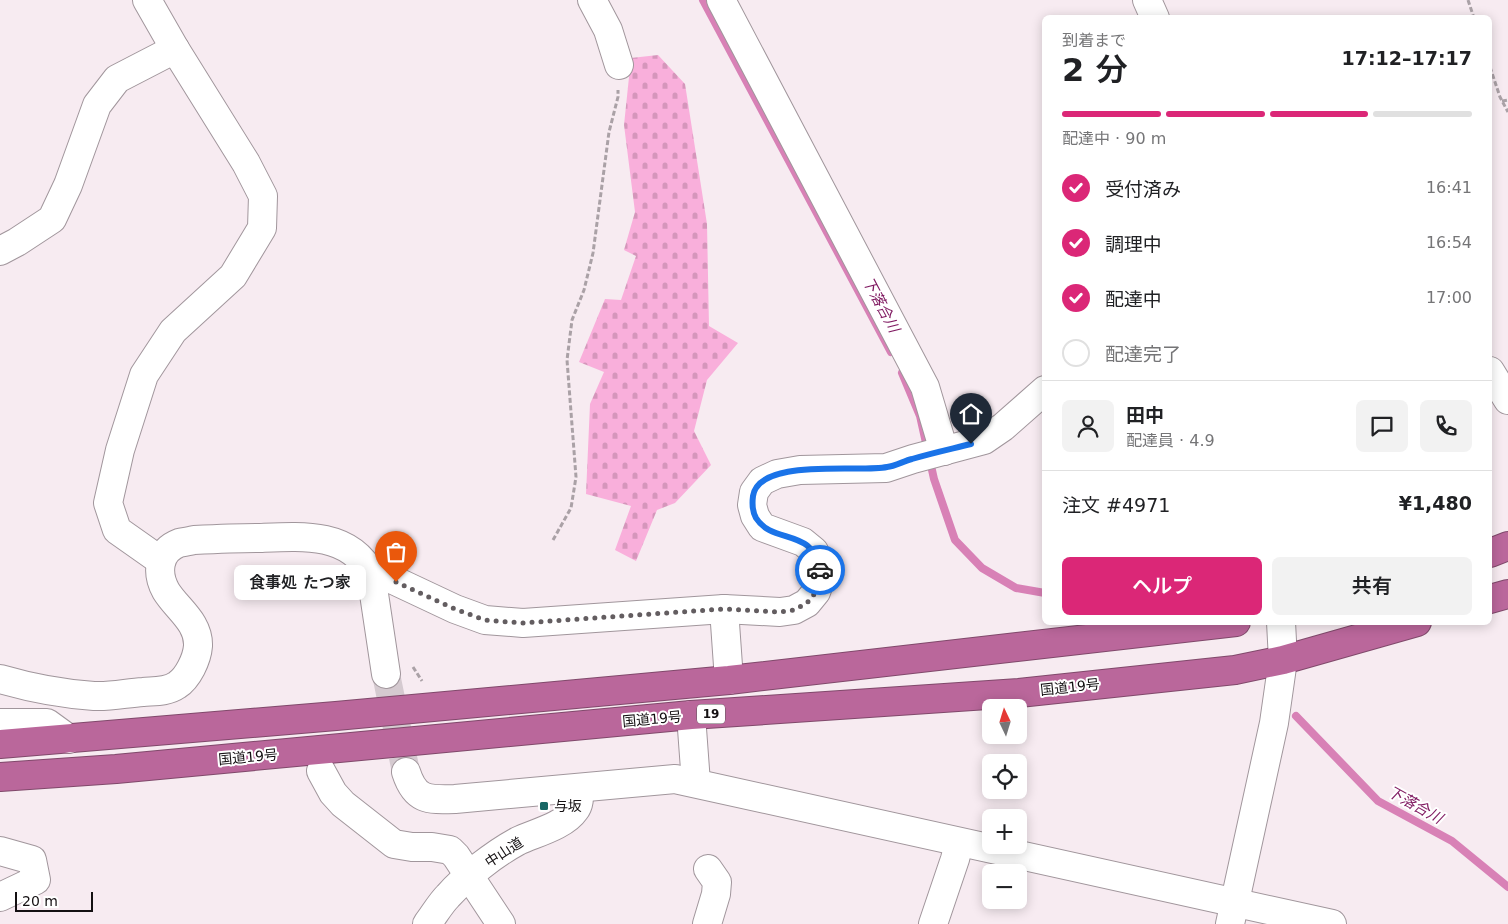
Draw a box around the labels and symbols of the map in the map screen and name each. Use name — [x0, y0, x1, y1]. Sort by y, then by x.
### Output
water label: 下落合川 — [859, 274, 904, 337]
pin — [950, 393, 992, 444]
pin — [375, 531, 417, 582]
courier — [795, 545, 845, 595]
callout: 食事処 たつ家 — [234, 564, 366, 600]
street label: 国道19号 — [1039, 676, 1101, 698]
north arrow — [982, 699, 1028, 744]
road number: 19 — [697, 704, 725, 724]
street label: 国道19号 — [622, 708, 682, 730]
street label: 国道19号 — [218, 746, 278, 768]
water label: 下落合川 — [1384, 783, 1447, 828]
place label: 与坂 — [554, 798, 582, 814]
marker: 与坂 — [538, 800, 550, 812]
street label: 中山道 — [482, 834, 526, 870]
scale bar — [15, 889, 92, 912]

